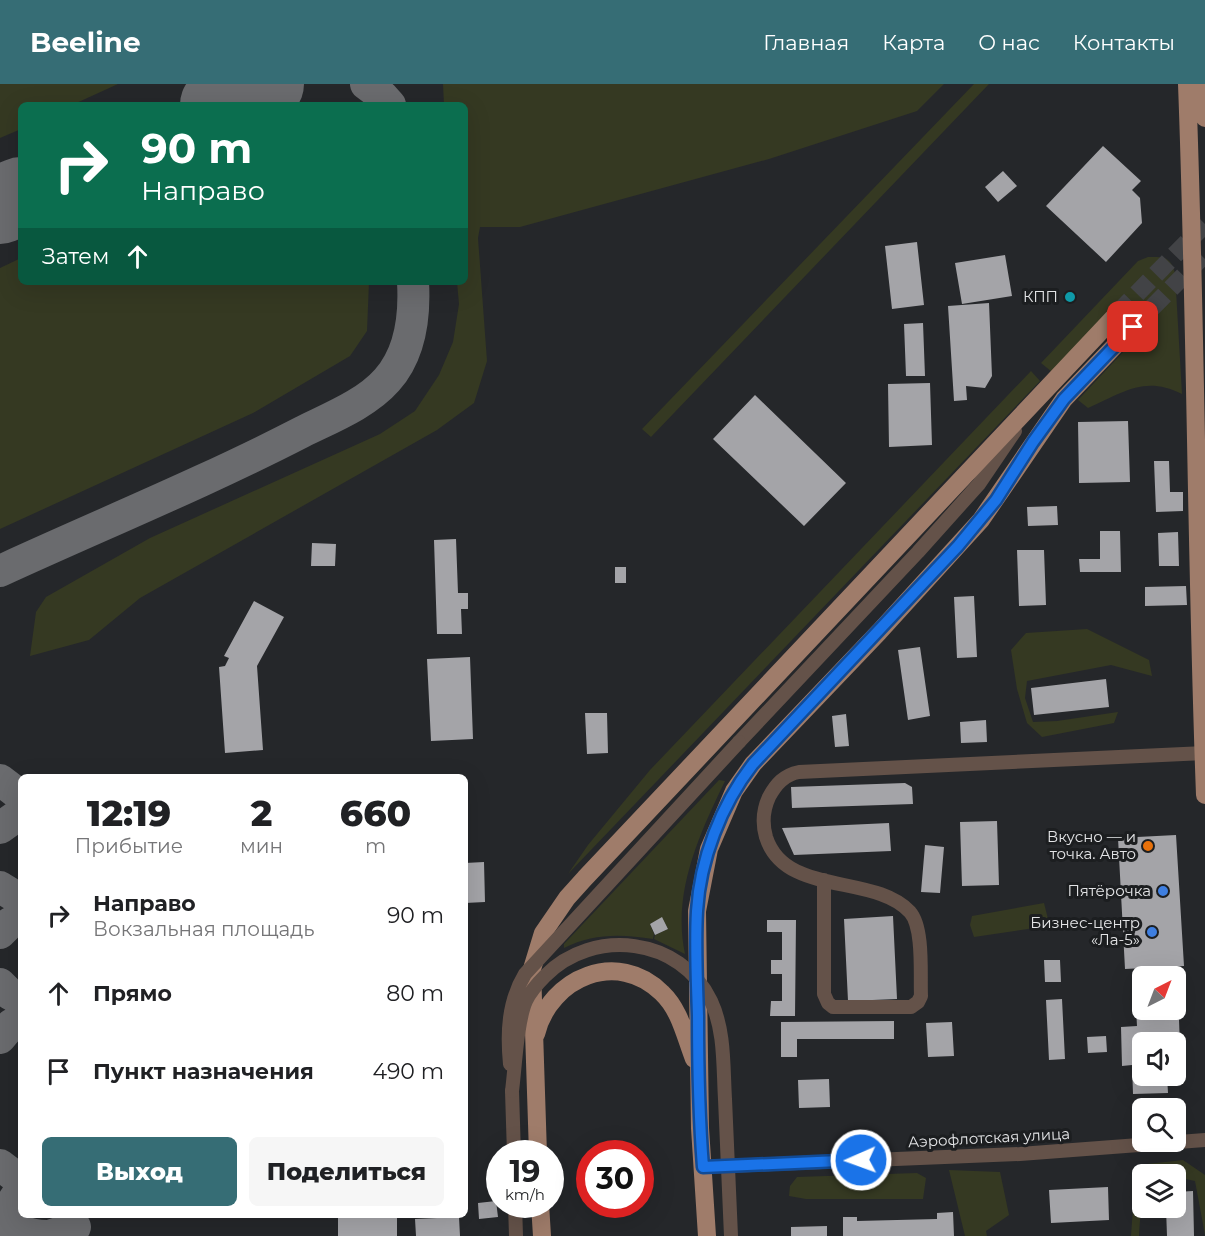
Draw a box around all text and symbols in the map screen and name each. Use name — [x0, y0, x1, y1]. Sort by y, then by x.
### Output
text: Beeline — [30, 25, 141, 59]
text: Главная — [763, 30, 849, 55]
text: Карта — [882, 30, 945, 55]
text: О нас — [978, 30, 1040, 55]
text: Контакты — [1073, 30, 1175, 55]
text: 90 m — [141, 122, 252, 174]
icon: right — [42, 126, 120, 204]
text: Направо — [141, 174, 265, 207]
icon: ahead — [121, 240, 154, 273]
text: Затем — [42, 243, 109, 270]
place label: КПП — [1023, 287, 1058, 306]
marker: КПП — [1063, 290, 1077, 304]
pin — [1107, 301, 1158, 352]
icon: arrive — [1116, 310, 1149, 343]
text: 12:19 — [87, 791, 171, 835]
text: 2 — [251, 791, 272, 835]
text: 660 — [340, 791, 411, 835]
place label: Вкусно — и точка. Авто — [1047, 827, 1136, 863]
text: Прибытие — [75, 834, 183, 858]
text: мин — [240, 834, 283, 858]
text: m — [365, 834, 386, 858]
marker: Вкусно — и точка. Авто — [1141, 839, 1155, 853]
place label: Пятёрочка — [1067, 881, 1151, 900]
marker: Пятёрочка — [1156, 884, 1170, 898]
text: Направо — [93, 890, 196, 917]
icon: right — [42, 899, 75, 932]
text: 90 m — [387, 902, 444, 929]
place label: Бизнес-центр «Ла-5» — [1030, 913, 1140, 949]
text: Вокзальная площадь — [93, 917, 314, 941]
marker: Бизнес-центр «Ла-5» — [1145, 925, 1159, 939]
north arrow — [1132, 966, 1186, 1020]
map controls — [1132, 966, 1186, 1218]
icon: ahead — [42, 977, 75, 1010]
text: Прямо — [93, 980, 172, 1007]
text: 80 m — [386, 980, 444, 1007]
button: sound — [1132, 1032, 1186, 1086]
icon: arrive — [42, 1055, 75, 1088]
text: Пункт назначения — [93, 1058, 314, 1085]
text: 490 m — [373, 1058, 444, 1085]
button: search — [1132, 1098, 1186, 1152]
street label: Аэрофлотская улица — [907, 1124, 1071, 1151]
position arrow — [829, 1128, 893, 1192]
button: Выход — [42, 1137, 237, 1206]
button: Поделиться — [249, 1137, 444, 1206]
speed limit sign: 30 — [576, 1140, 654, 1218]
text: 19 — [510, 1153, 540, 1190]
button: layers — [1132, 1164, 1186, 1218]
text: km/h — [505, 1185, 545, 1204]

